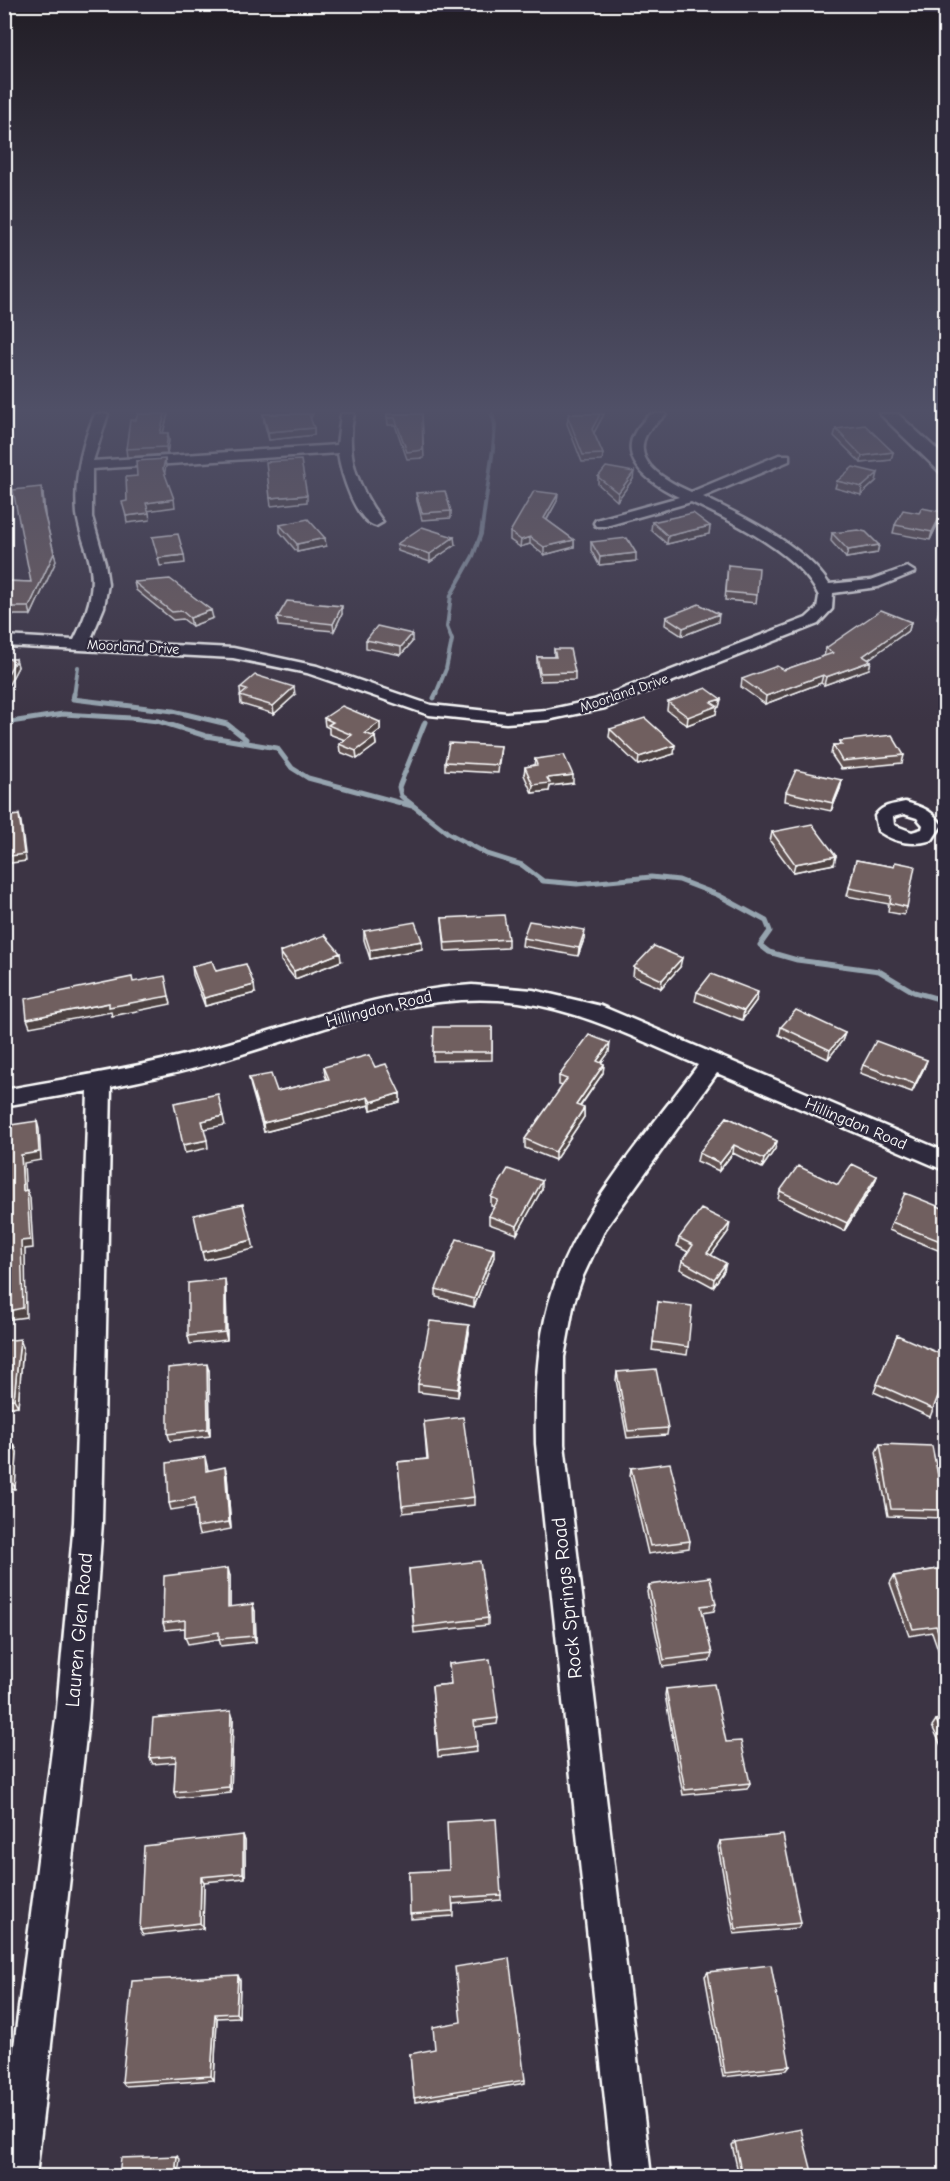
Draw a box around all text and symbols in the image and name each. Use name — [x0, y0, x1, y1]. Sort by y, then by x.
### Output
street label: Moorland Drive — [86, 636, 180, 658]
street label: Moorland Drive — [578, 670, 670, 716]
street label: Hillingdon Road — [324, 987, 434, 1031]
street label: Hillingdon Road — [802, 1094, 910, 1154]
street label: Rock Springs Road — [547, 1516, 587, 1680]
street label: Lauren Glen Road — [61, 1552, 97, 1708]

